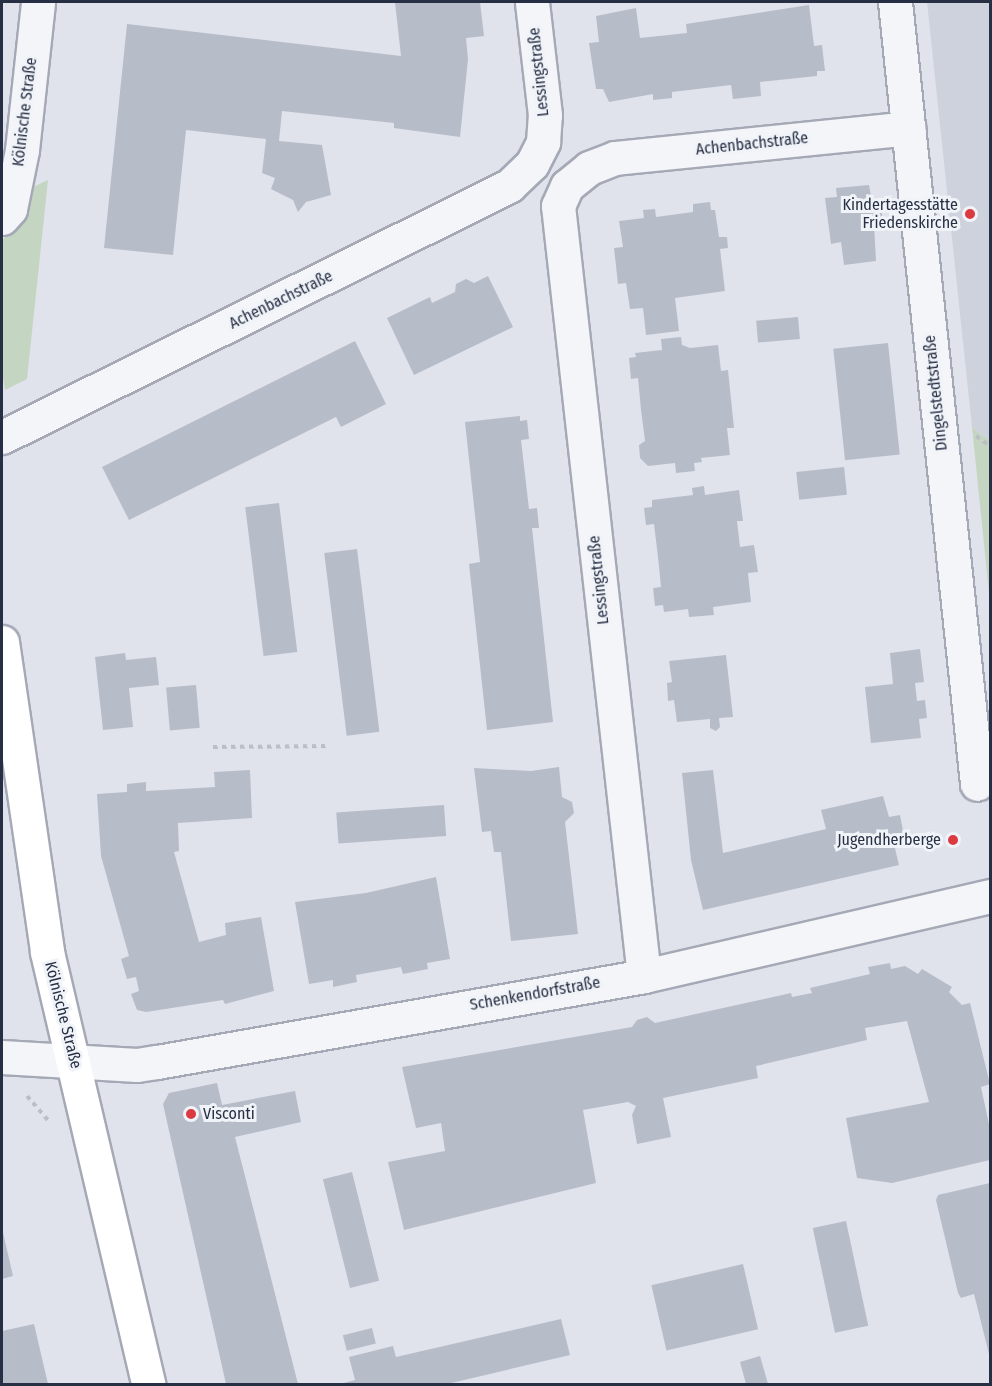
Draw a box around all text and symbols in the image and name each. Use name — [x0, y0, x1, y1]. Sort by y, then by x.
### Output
street label: Lessingstraße — [525, 27, 553, 117]
street label: Kölnische Straße — [9, 56, 41, 168]
street label: Achenbachstraße — [695, 129, 809, 159]
place label: Kindertagesstätte Friedenskirche — [842, 195, 958, 233]
marker: Kindertagesstätte Friedenskirche — [963, 207, 977, 221]
street label: Achenbachstraße — [226, 267, 336, 333]
street label: Dingelstedtstraße — [920, 334, 952, 452]
street label: Lessingstraße — [585, 535, 613, 625]
place label: Jugendherberge — [837, 830, 941, 850]
marker: Jugendherberge — [946, 833, 960, 847]
street label: Kölnische Straße — [40, 959, 86, 1071]
street label: Schenkendorfstraße — [468, 973, 602, 1015]
place label: Visconti — [203, 1104, 255, 1124]
marker: Visconti — [184, 1107, 198, 1121]

